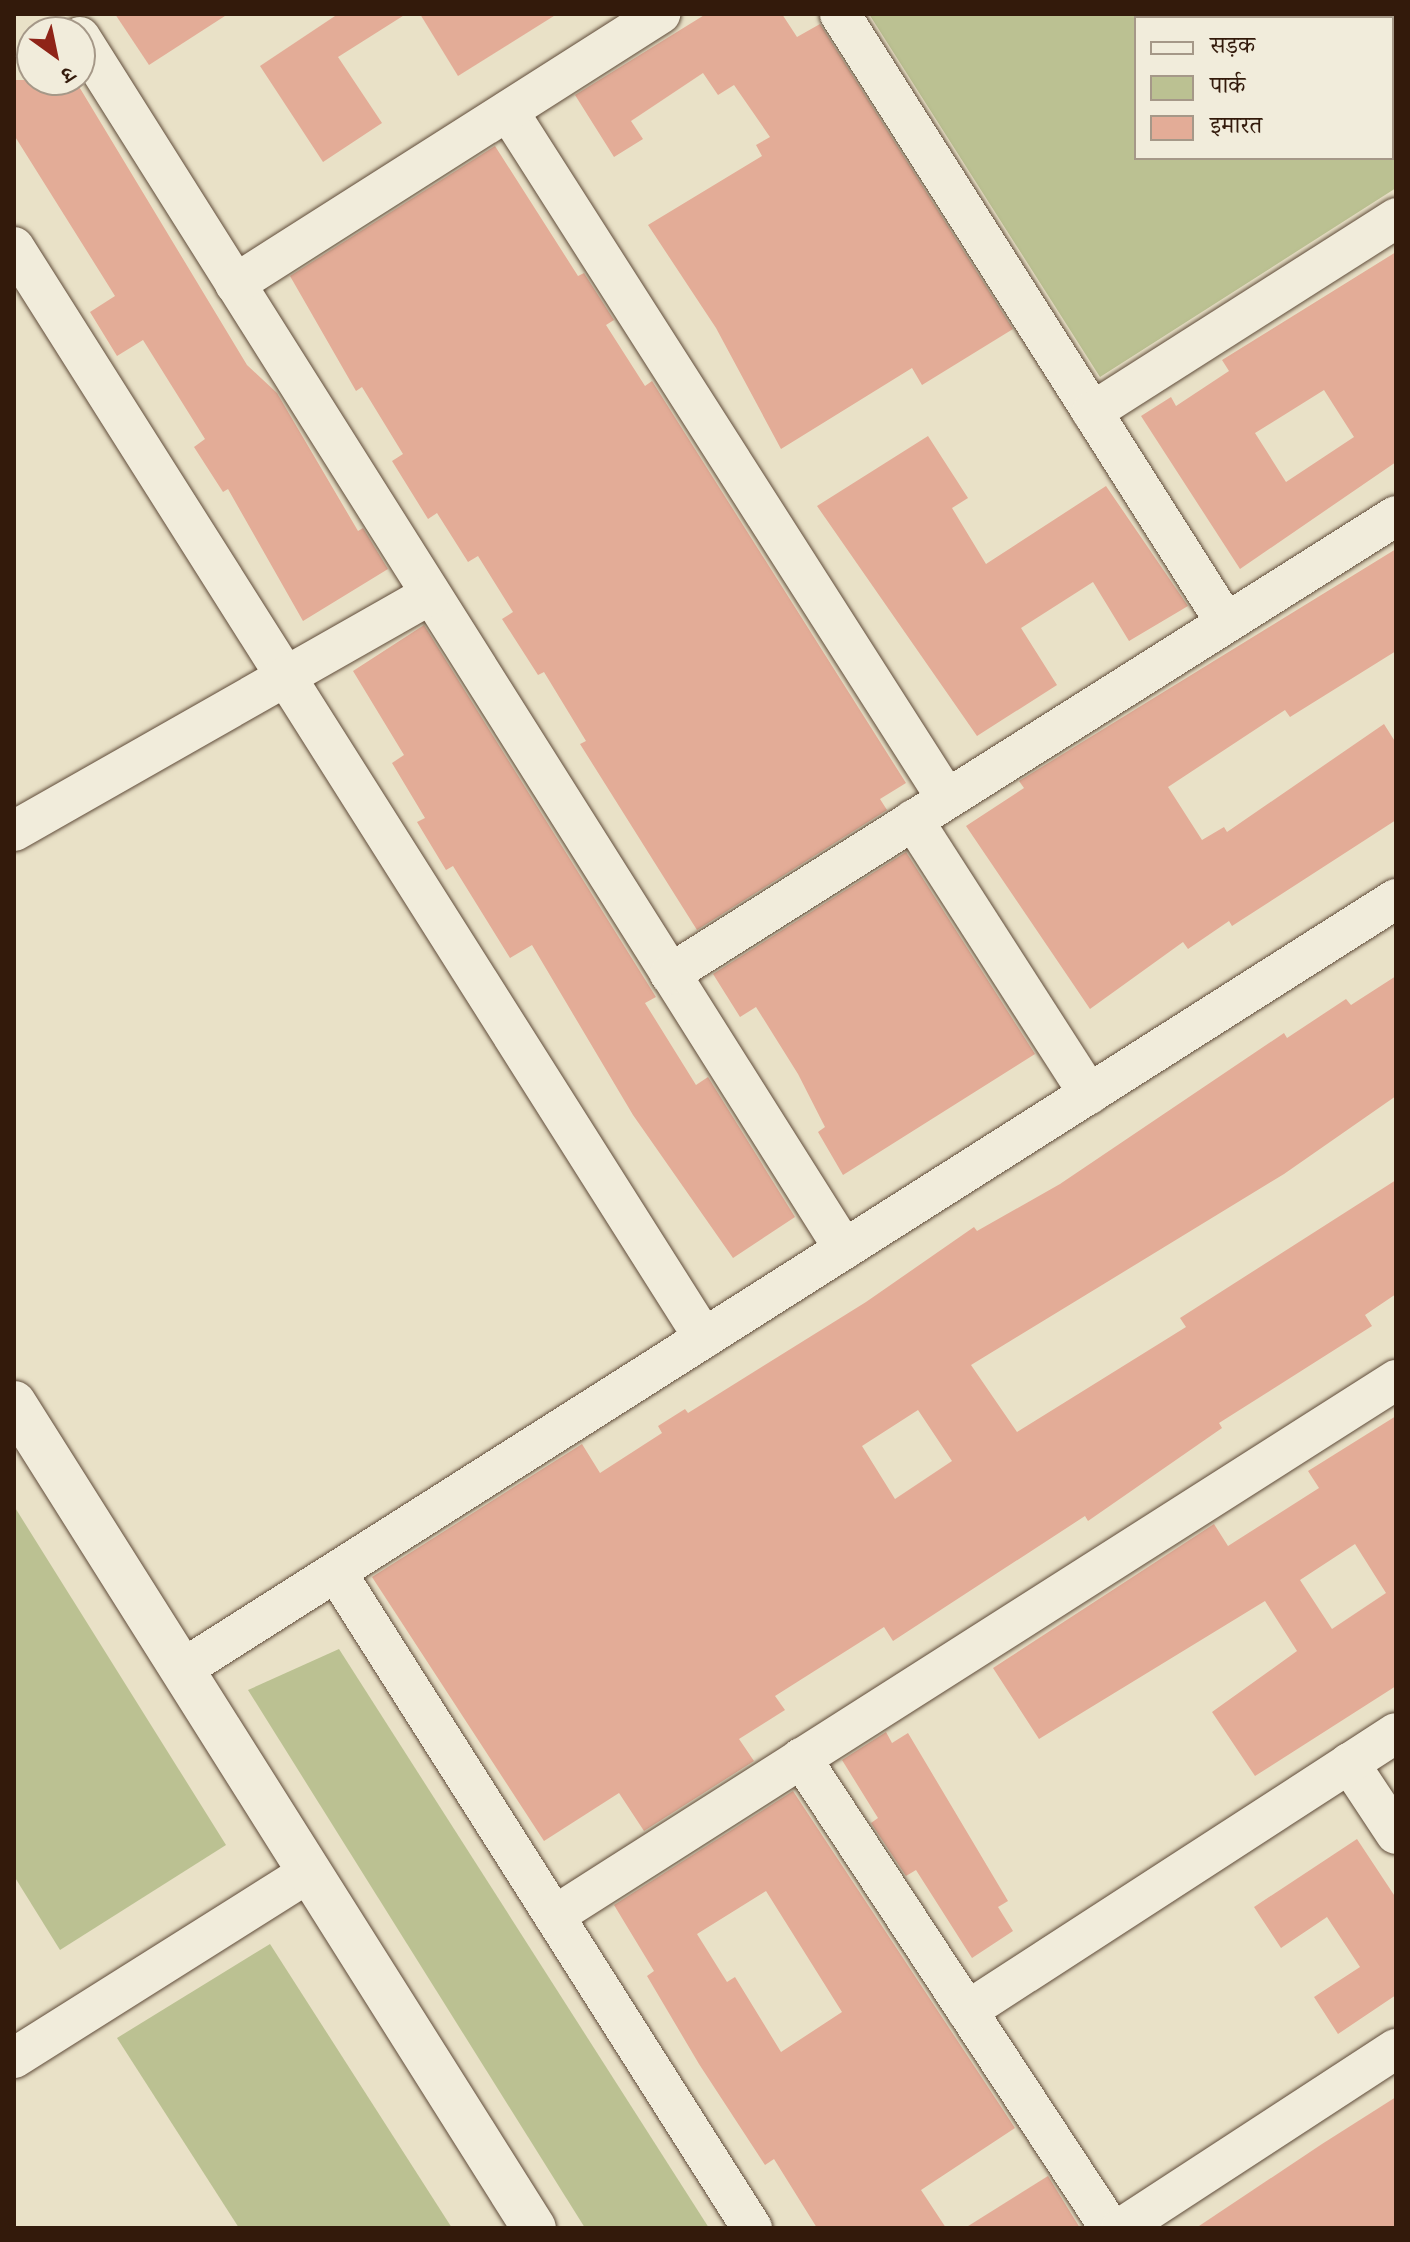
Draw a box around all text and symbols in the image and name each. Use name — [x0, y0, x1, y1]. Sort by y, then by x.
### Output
north arrow — [16, 16, 96, 96]
legend — [1134, 16, 1394, 160]
text: सड़क — [1210, 29, 1255, 62]
text: उ — [55, 59, 81, 90]
text: पार्क — [1210, 69, 1245, 102]
text: इमारत — [1210, 109, 1262, 142]

